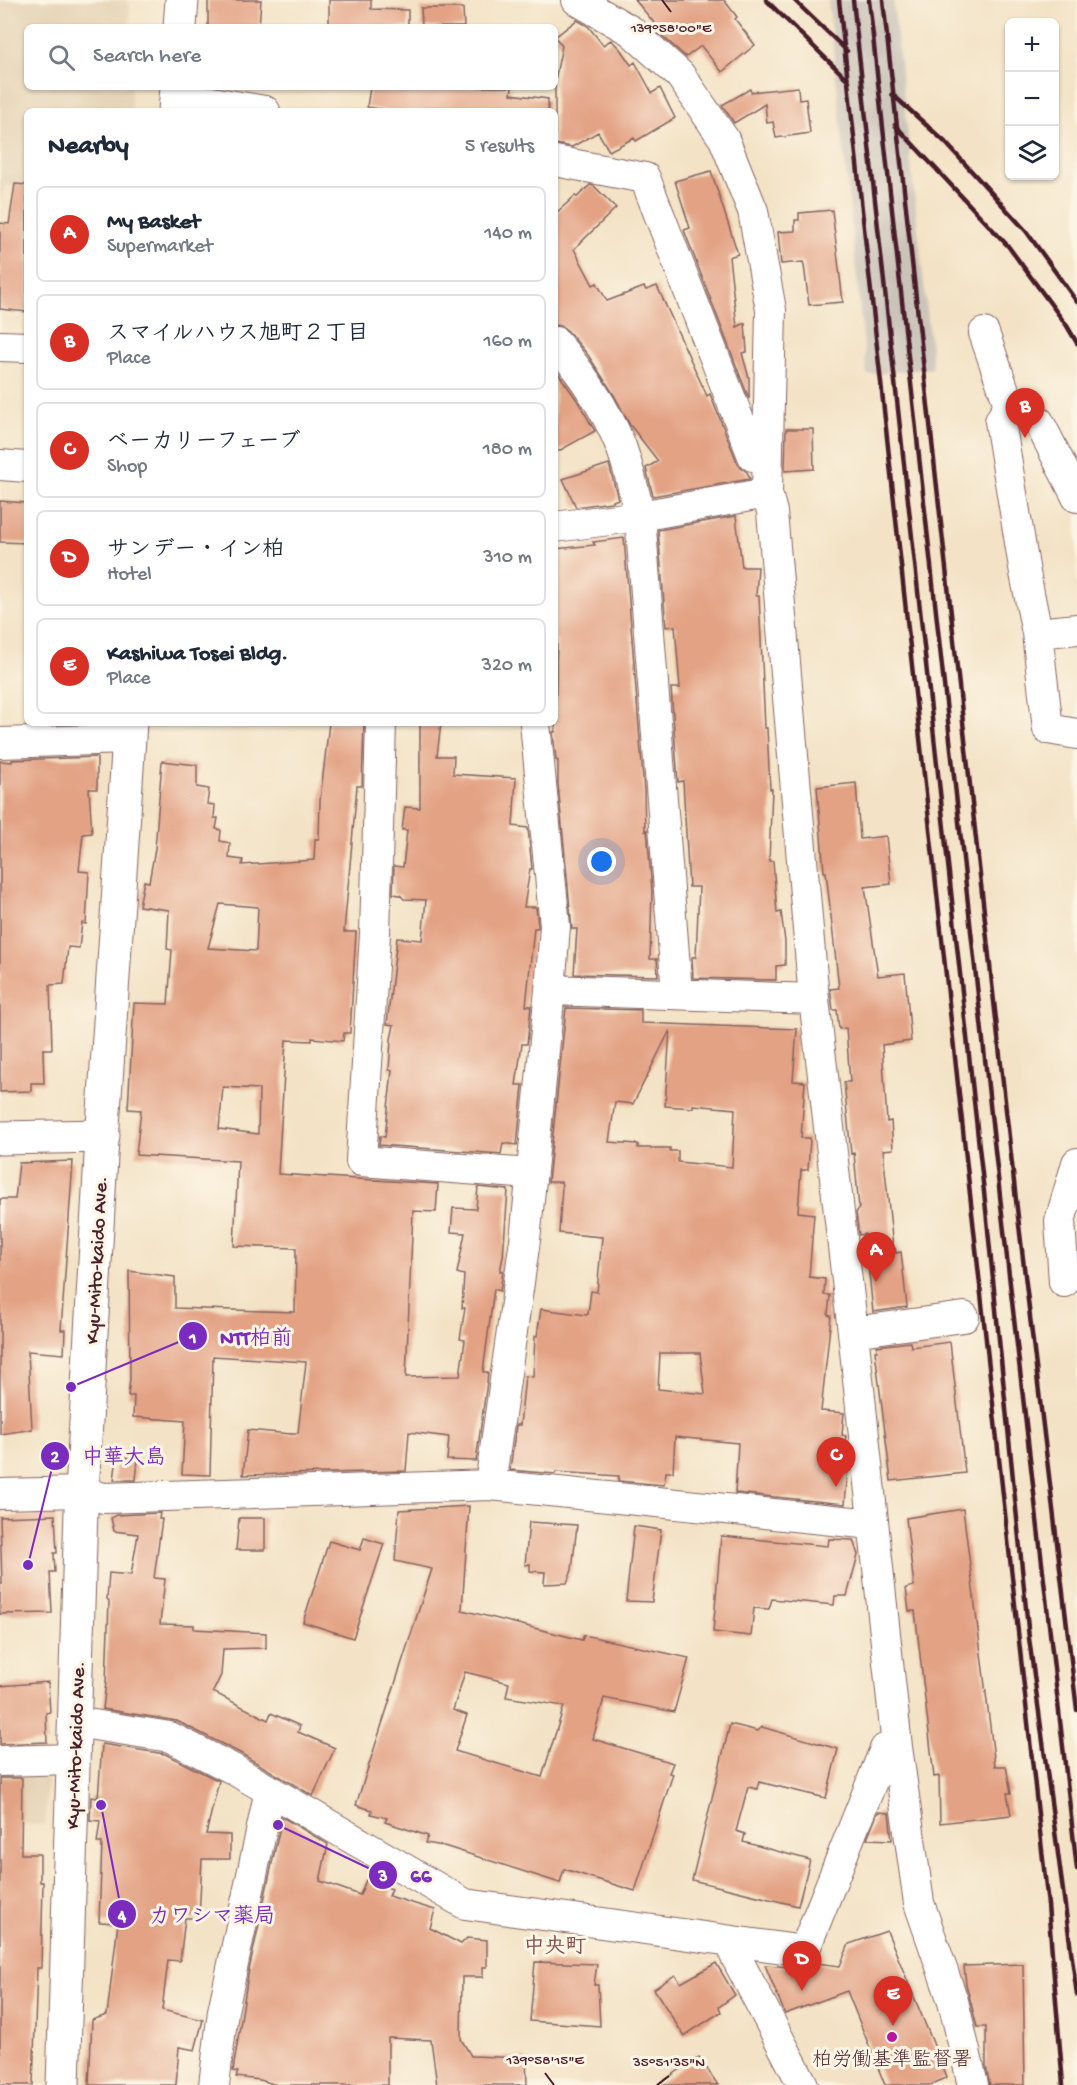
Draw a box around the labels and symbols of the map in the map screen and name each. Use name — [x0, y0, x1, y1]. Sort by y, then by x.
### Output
text: 139°58'00"E — [630, 20, 712, 38]
pin: B — [1006, 388, 1044, 438]
your location — [587, 847, 616, 876]
street label: Kyu-Mito-kaido Ave. — [83, 1176, 114, 1345]
pin: A — [856, 1232, 896, 1282]
callout: NTT柏前 — [178, 1317, 304, 1356]
text: NTT柏前 — [220, 1326, 292, 1353]
text: 1 — [188, 1329, 197, 1350]
callout: 中華大島 — [40, 1436, 178, 1475]
pin: C — [816, 1438, 856, 1487]
text: 中華大島 — [82, 1445, 166, 1472]
text: 2 — [51, 1448, 60, 1469]
street label: Kyu-Mito-kaido Ave. — [63, 1661, 92, 1829]
callout: 66 — [368, 1855, 443, 1894]
text: 66 — [410, 1866, 433, 1891]
text: 3 — [377, 1867, 388, 1888]
callout: カワシマ薬局 — [107, 1895, 287, 1934]
text: カワシマ薬局 — [149, 1904, 275, 1931]
text: 4 — [117, 1907, 127, 1928]
district label: 中央町 — [524, 1934, 587, 1961]
pin: D — [782, 1942, 822, 1991]
pin: E — [874, 1976, 912, 2026]
marker: 柏労働基準監督署 — [885, 2030, 899, 2044]
place label: 柏労働基準監督署 — [812, 2048, 972, 2073]
text: 139°58'15"E — [505, 2052, 584, 2070]
text: 35°51'35"N — [632, 2054, 705, 2072]

